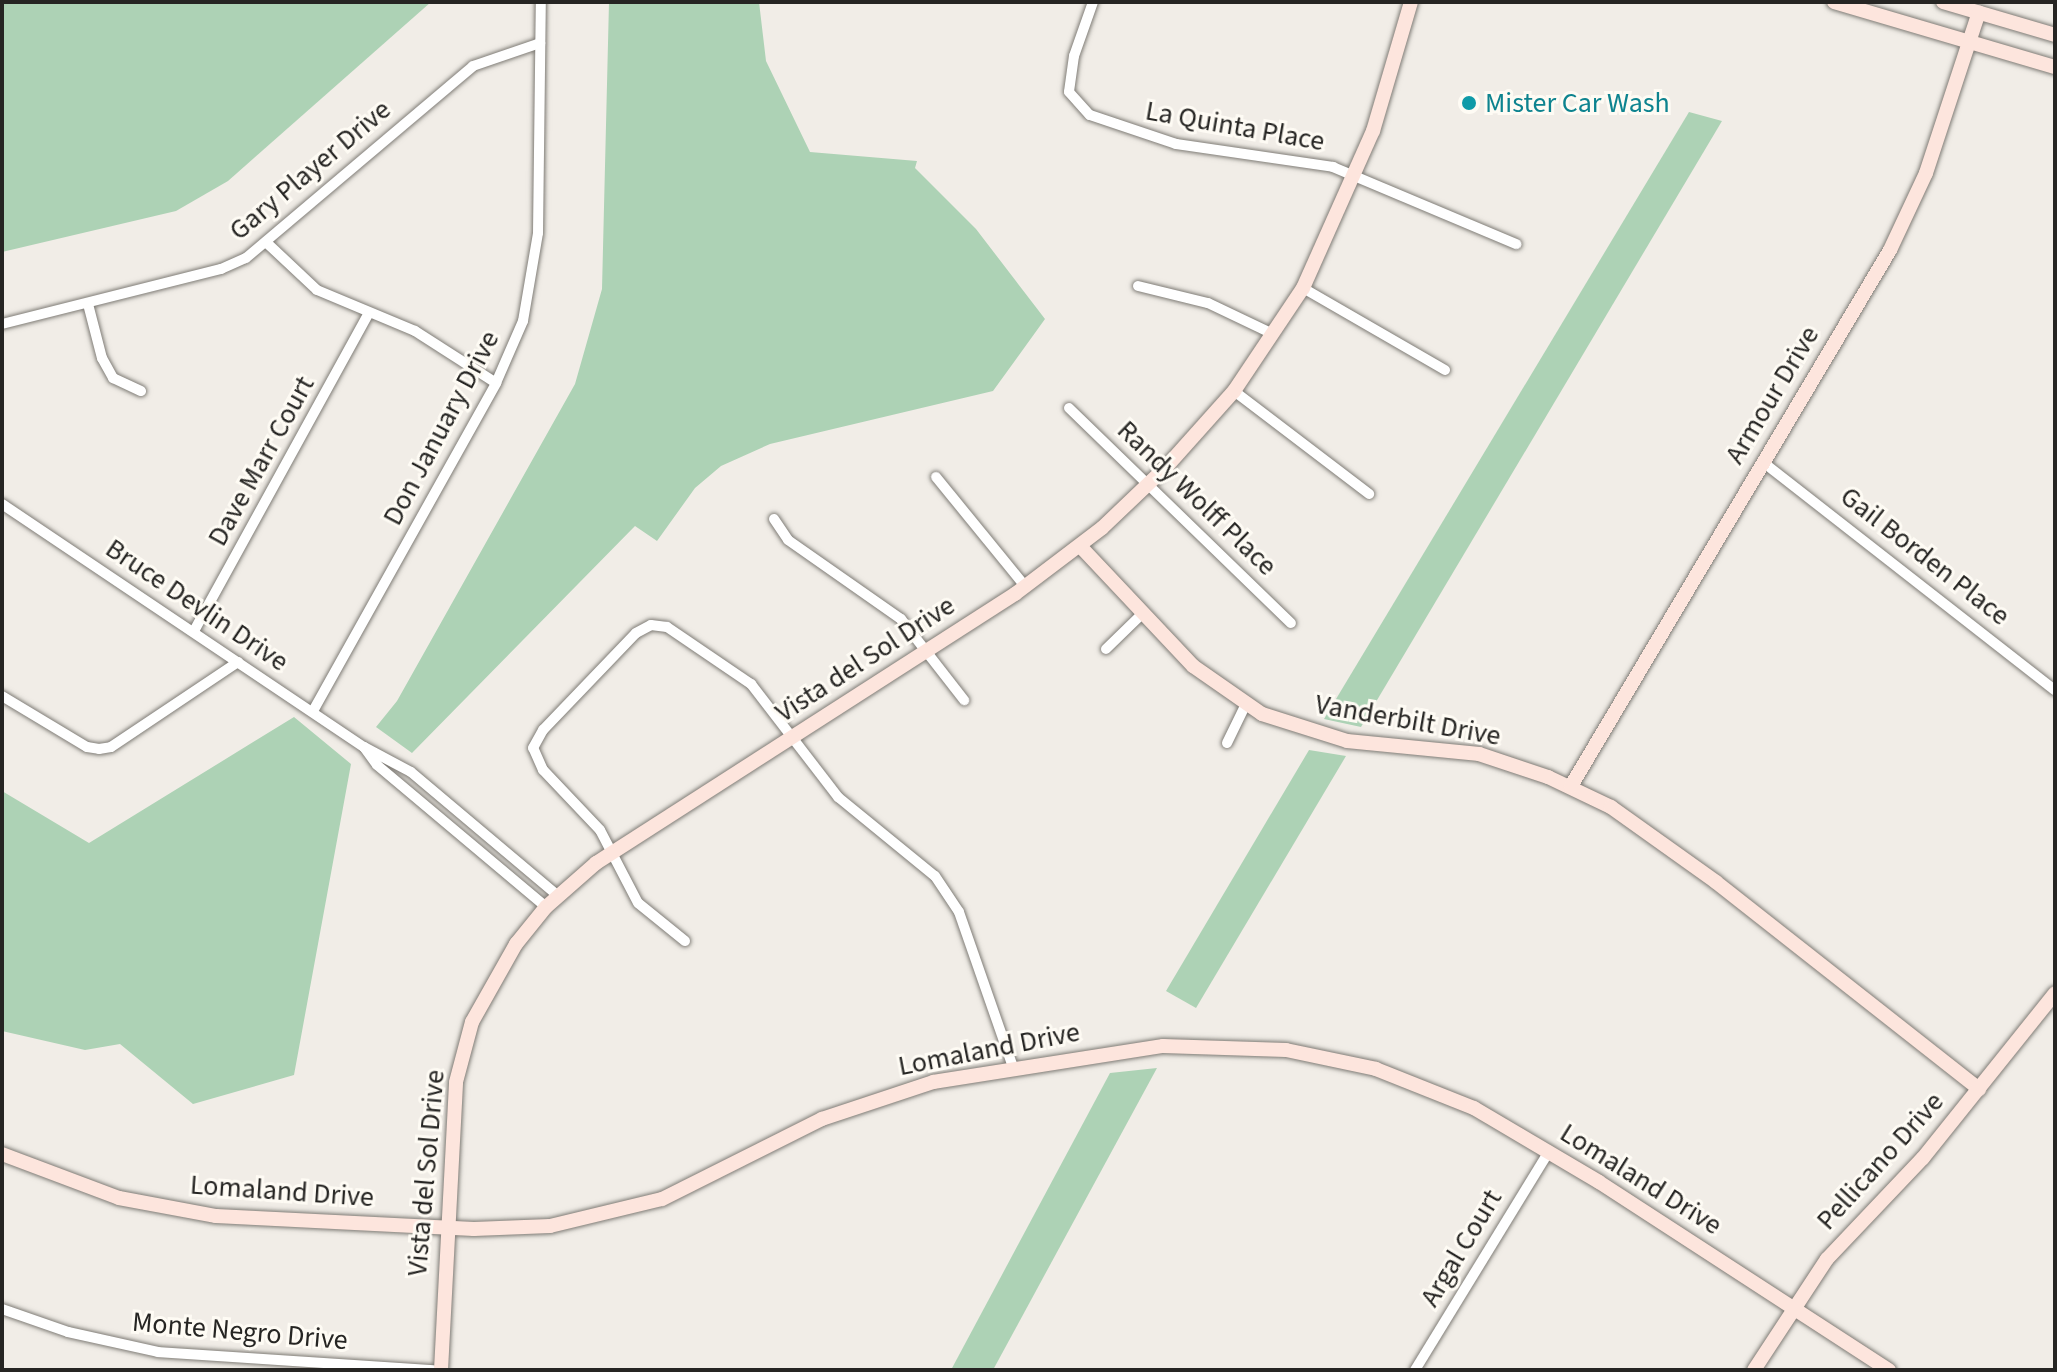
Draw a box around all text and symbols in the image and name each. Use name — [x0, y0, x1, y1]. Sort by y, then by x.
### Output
place label: Mister Car Wash — [1485, 86, 1670, 120]
street label: Gary Player Drive — [222, 93, 398, 247]
street label: La Quinta Place — [1143, 94, 1327, 158]
marker: Mister Car Wash — [1460, 94, 1478, 112]
street label: Armour Drive — [1718, 320, 1826, 470]
street label: Don January Drive — [376, 325, 506, 531]
street label: Dave Marr Court — [201, 370, 321, 552]
street label: Randy Wolff Place — [1110, 413, 1284, 583]
street label: Gail Borden Place — [1834, 479, 2016, 633]
street label: Bruce Devlin Drive — [99, 532, 295, 678]
street label: Vista del Sol Drive — [769, 589, 961, 729]
street label: Vanderbilt Drive — [1313, 687, 1503, 753]
street label: Lomaland Drive — [895, 1015, 1083, 1083]
street label: Vista del Sol Drive — [400, 1069, 452, 1277]
street label: Pellicano Drive — [1809, 1085, 1951, 1237]
street label: Lomaland Drive — [1554, 1116, 1728, 1242]
street label: Lomaland Drive — [189, 1168, 375, 1214]
street label: Argal Court — [1413, 1183, 1509, 1313]
street label: Monte Negro Drive — [131, 1305, 349, 1357]

